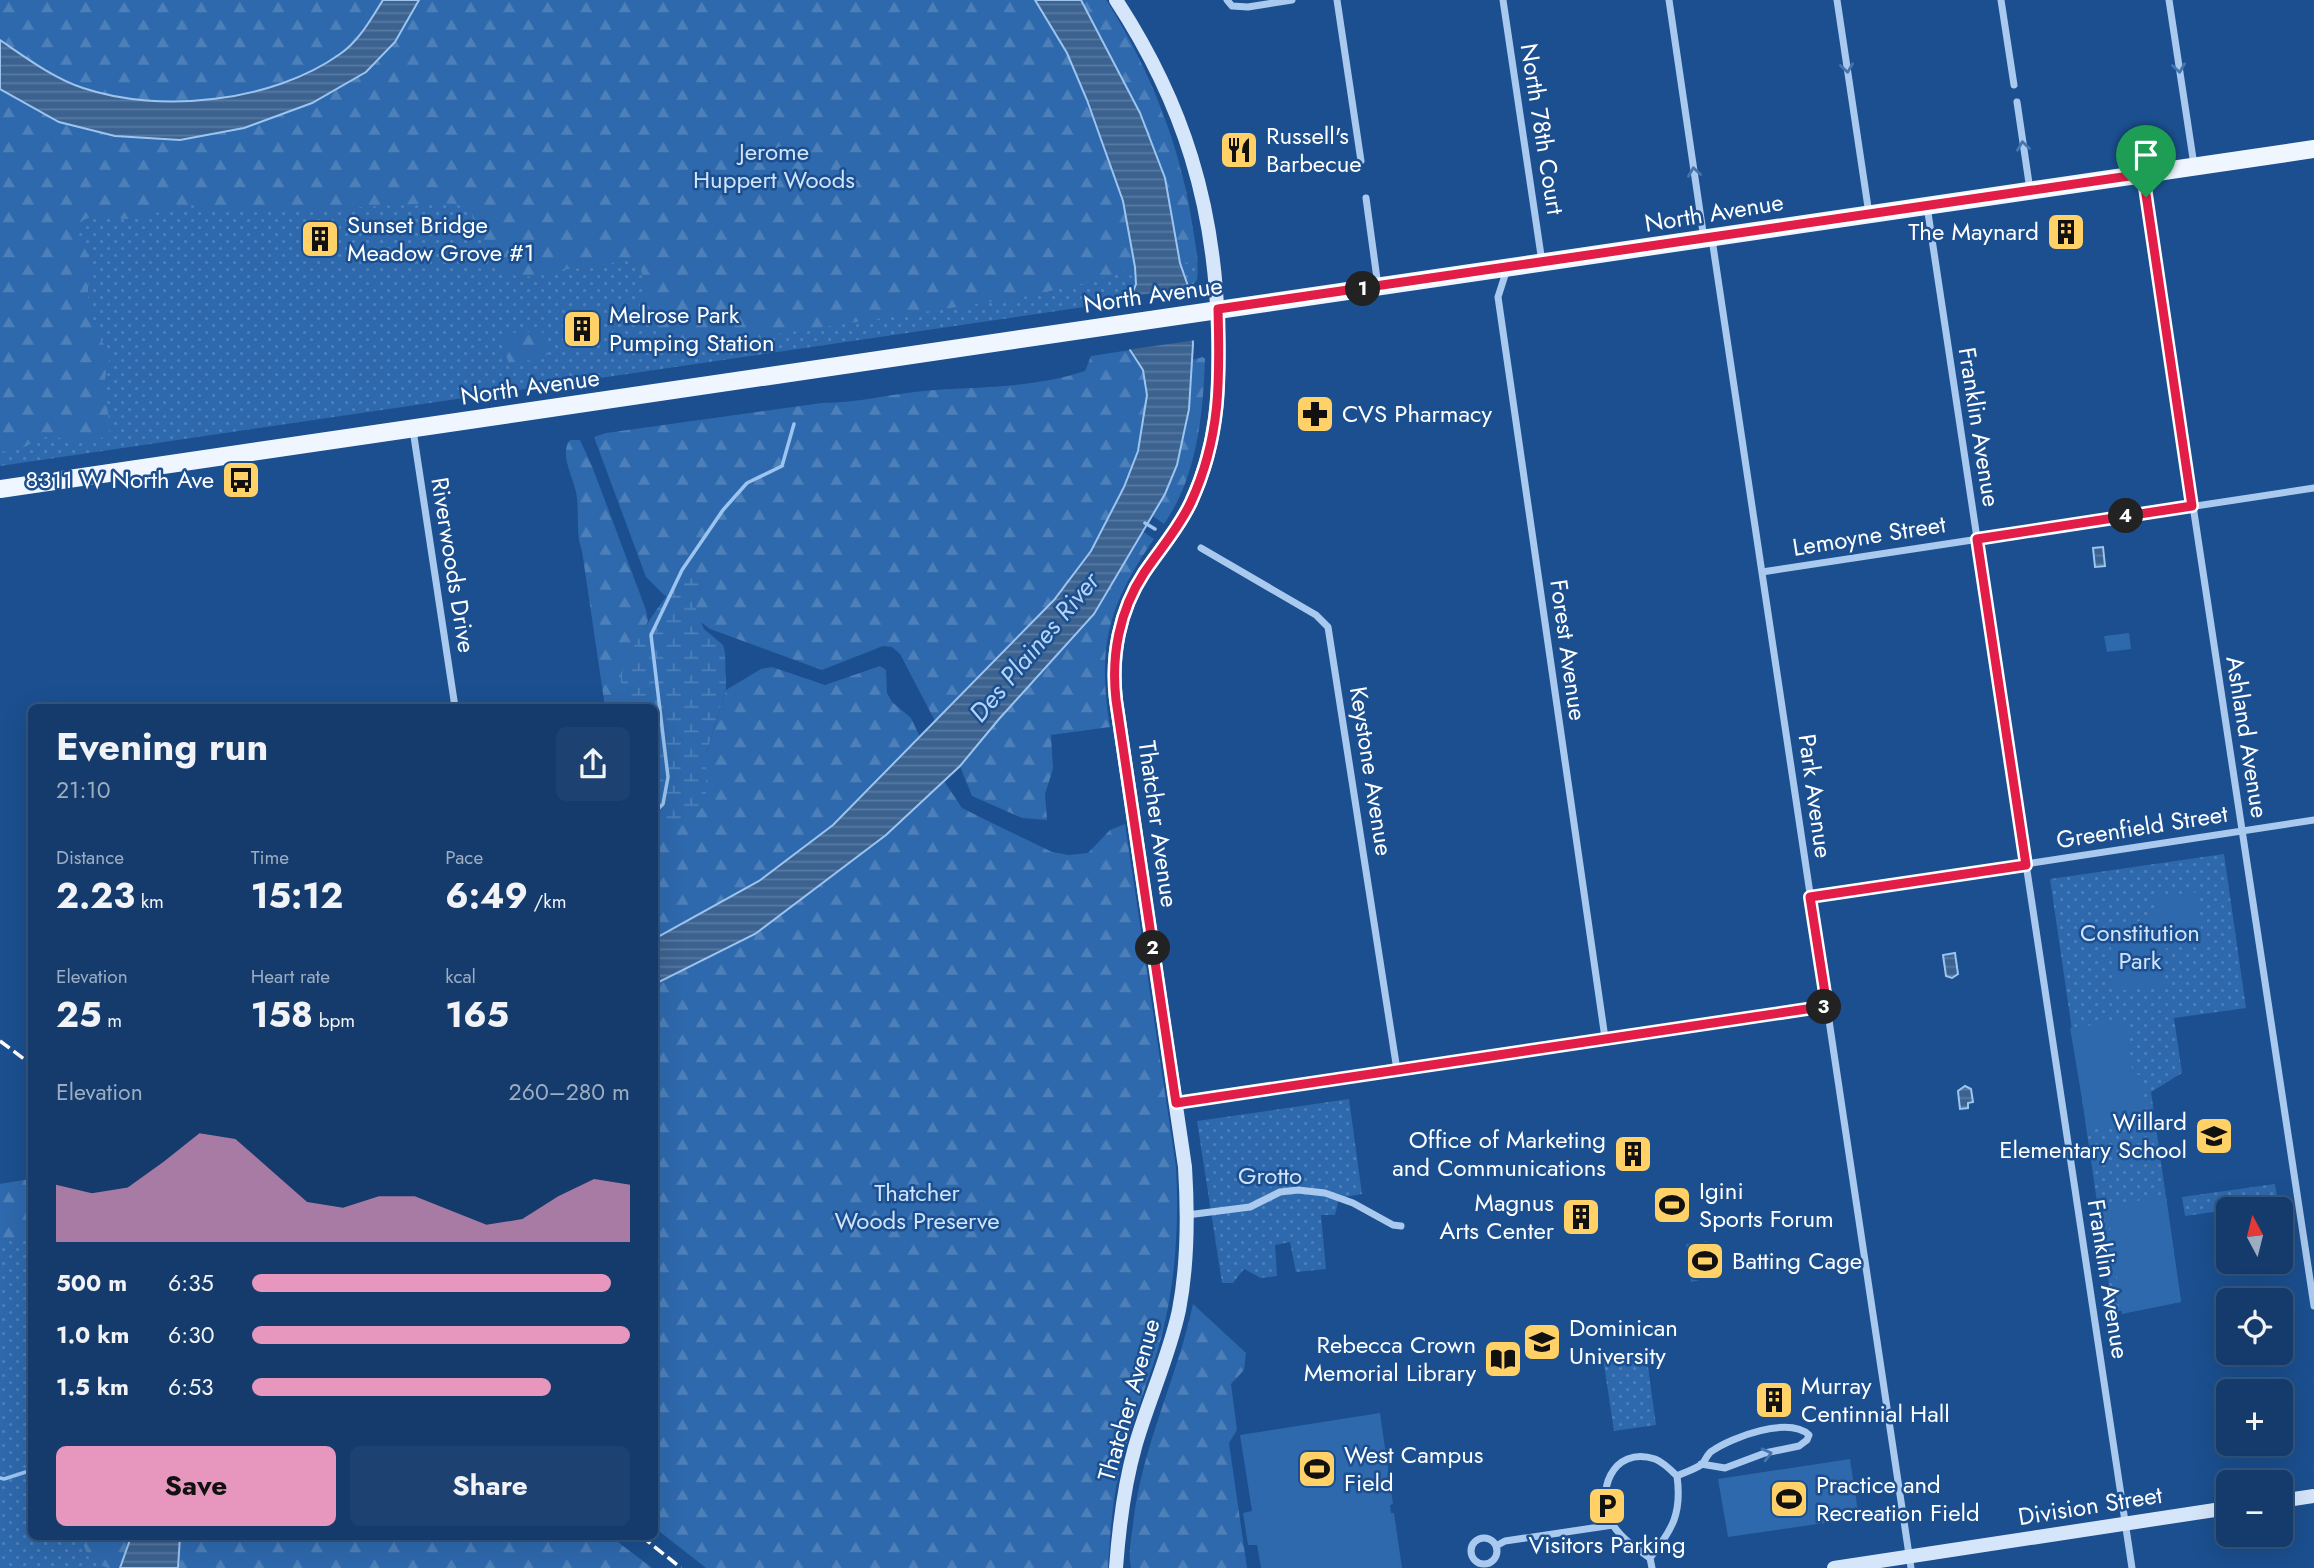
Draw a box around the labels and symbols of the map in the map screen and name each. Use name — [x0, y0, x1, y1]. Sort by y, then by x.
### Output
street label: North 78th Court — [1512, 41, 1573, 217]
one-way arrow — [1839, 62, 1854, 73]
one-way arrow — [2172, 62, 2187, 73]
place label: Russell's Barbecue — [1266, 118, 1362, 181]
pin — [2116, 125, 2176, 197]
restaurant icon: Russell's Barbecue — [1218, 129, 1260, 171]
park label: Jerome Huppert Woods — [693, 134, 855, 197]
one-way arrow — [2016, 141, 2031, 152]
one-way arrow — [1687, 166, 1702, 178]
street label: North Avenue — [1642, 184, 1786, 241]
place label: Sunset Bridge Meadow Grove #1 — [347, 207, 535, 270]
building icon: The Maynard — [2045, 211, 2087, 253]
place label: The Maynard — [1908, 214, 2039, 249]
building icon: Sunset Bridge Meadow Grove #1 — [299, 218, 341, 260]
street label: North Avenue — [1081, 267, 1225, 322]
pin: 1 — [1346, 272, 1380, 306]
place label: Melrose Park Pumping Station — [609, 297, 775, 360]
building icon: Melrose Park Pumping Station — [561, 308, 603, 350]
street label: Franklin Avenue — [1950, 345, 2009, 509]
street label: North Avenue — [458, 359, 602, 414]
pharmacy icon: CVS Pharmacy — [1294, 393, 1336, 435]
place label: CVS Pharmacy — [1342, 396, 1493, 431]
bus stop icon: 8311 W North Ave — [220, 459, 262, 501]
place label: 8311 W North Ave — [25, 462, 214, 497]
street label: Riverwoods Drive — [422, 475, 485, 655]
pin: 4 — [2108, 498, 2144, 534]
street label: Lemoyne Street — [1790, 506, 1948, 565]
water label: Des Plaines River — [960, 563, 1109, 730]
street label: Forest Avenue — [1541, 577, 1596, 723]
street label: Ashland Avenue — [2217, 653, 2278, 820]
street label: Keystone Avenue — [1341, 684, 1402, 858]
street label: Park Avenue — [1789, 732, 1842, 860]
street label: Thatcher Avenue — [1129, 738, 1187, 909]
street label: Greenfield Street — [2054, 796, 2230, 857]
park label: Constitution Park — [2080, 915, 2200, 978]
pin: 2 — [1136, 930, 1170, 965]
pin: 3 — [1806, 990, 1842, 1024]
place label: Willard Elementary School — [1999, 1104, 2187, 1167]
school or university icon: Willard Elementary School — [2193, 1115, 2235, 1157]
place label: Office of Marketing and Communications — [1392, 1122, 1606, 1185]
building icon: Office of Marketing and Communications — [1612, 1133, 1654, 1175]
park label: Grotto — [1238, 1158, 1302, 1193]
place label: Igini Sports Forum — [1699, 1173, 1834, 1236]
park label: Thatcher Woods Preserve — [834, 1175, 1000, 1238]
sports icon: Igini Sports Forum — [1651, 1184, 1693, 1226]
place label: Magnus Arts Center — [1440, 1185, 1555, 1248]
building icon: Magnus Arts Center — [1560, 1196, 1602, 1238]
street label: Franklin Avenue — [2079, 1197, 2138, 1361]
north arrow — [2216, 1197, 2292, 1274]
sports icon: Batting Cage — [1684, 1240, 1726, 1282]
place label: Batting Cage — [1732, 1243, 1862, 1278]
place label: Dominican University — [1569, 1310, 1678, 1373]
street label: Thatcher Avenue — [1089, 1314, 1168, 1485]
school or university icon: Dominican University — [1521, 1321, 1563, 1363]
place label: Rebecca Crown Memorial Library — [1304, 1327, 1476, 1390]
library icon: Rebecca Crown Memorial Library — [1482, 1338, 1524, 1380]
place label: Murray Centinnial Hall — [1801, 1368, 1950, 1431]
building icon: Murray Centinnial Hall — [1753, 1379, 1795, 1421]
place label: West Campus Field — [1344, 1437, 1484, 1500]
sports icon: West Campus Field — [1296, 1448, 1338, 1490]
one-way arrow — [1760, 1448, 1772, 1462]
place label: Practice and Recreation Field — [1816, 1467, 1980, 1530]
street label: Division Street — [2015, 1477, 2165, 1534]
sports icon: Practice and Recreation Field — [1768, 1478, 1810, 1520]
parking icon: Visitors Parking — [1586, 1485, 1628, 1527]
place label: Visitors Parking — [1528, 1527, 1686, 1562]

